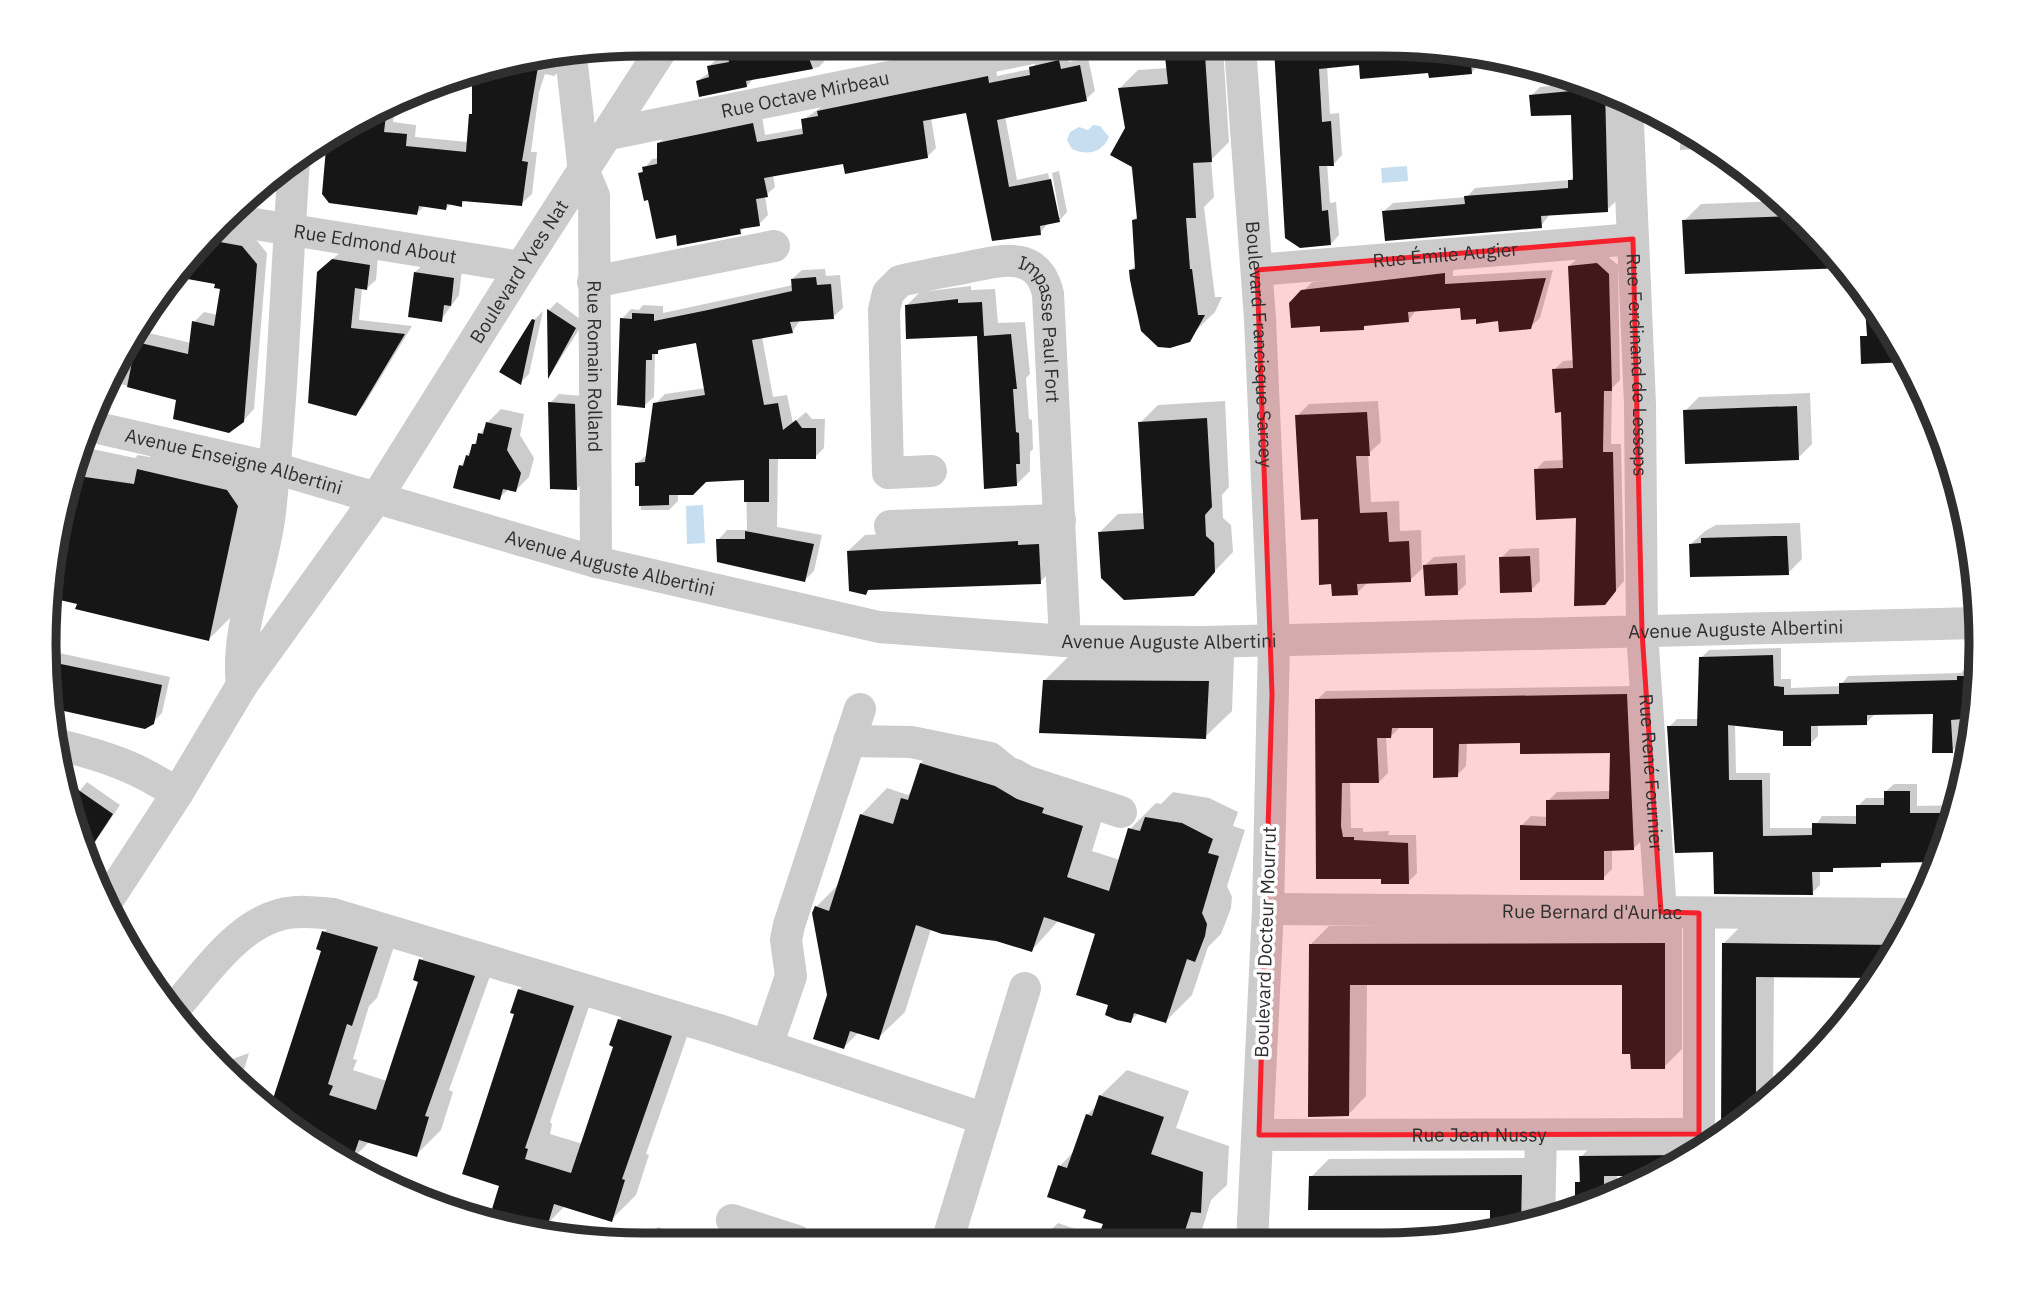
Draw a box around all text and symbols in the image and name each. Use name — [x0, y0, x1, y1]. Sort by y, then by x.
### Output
street label: Rue Octave Mirbeau — [719, 65, 891, 123]
street label: Boulevard Yves Nat — [464, 195, 573, 348]
street label: Rue Edmond About — [292, 218, 458, 268]
street label: Boulevard Francisque Sarcey — [1241, 220, 1278, 469]
street label: Rue Émile Augier — [1372, 237, 1519, 272]
street label: Impasse Paul Fort — [1016, 250, 1065, 403]
street label: Rue Ferdinand de Lesseps — [1622, 253, 1653, 476]
street label: Rue Romain Rolland — [582, 280, 607, 452]
street label: Avenue Enseigne Albertini — [123, 423, 345, 499]
street label: Avenue Auguste Albertini — [503, 524, 717, 601]
street label: Avenue Auguste Albertini — [1628, 614, 1844, 644]
street label: Avenue Auguste Albertini — [1061, 628, 1277, 654]
street label: Rue René Fournier — [1634, 693, 1669, 852]
street label: Boulevard Docteur Mourrut — [1249, 826, 1281, 1058]
street label: Rue Bernard d'Auriac — [1502, 899, 1683, 924]
street label: Rue Jean Nussy — [1411, 1122, 1547, 1147]

